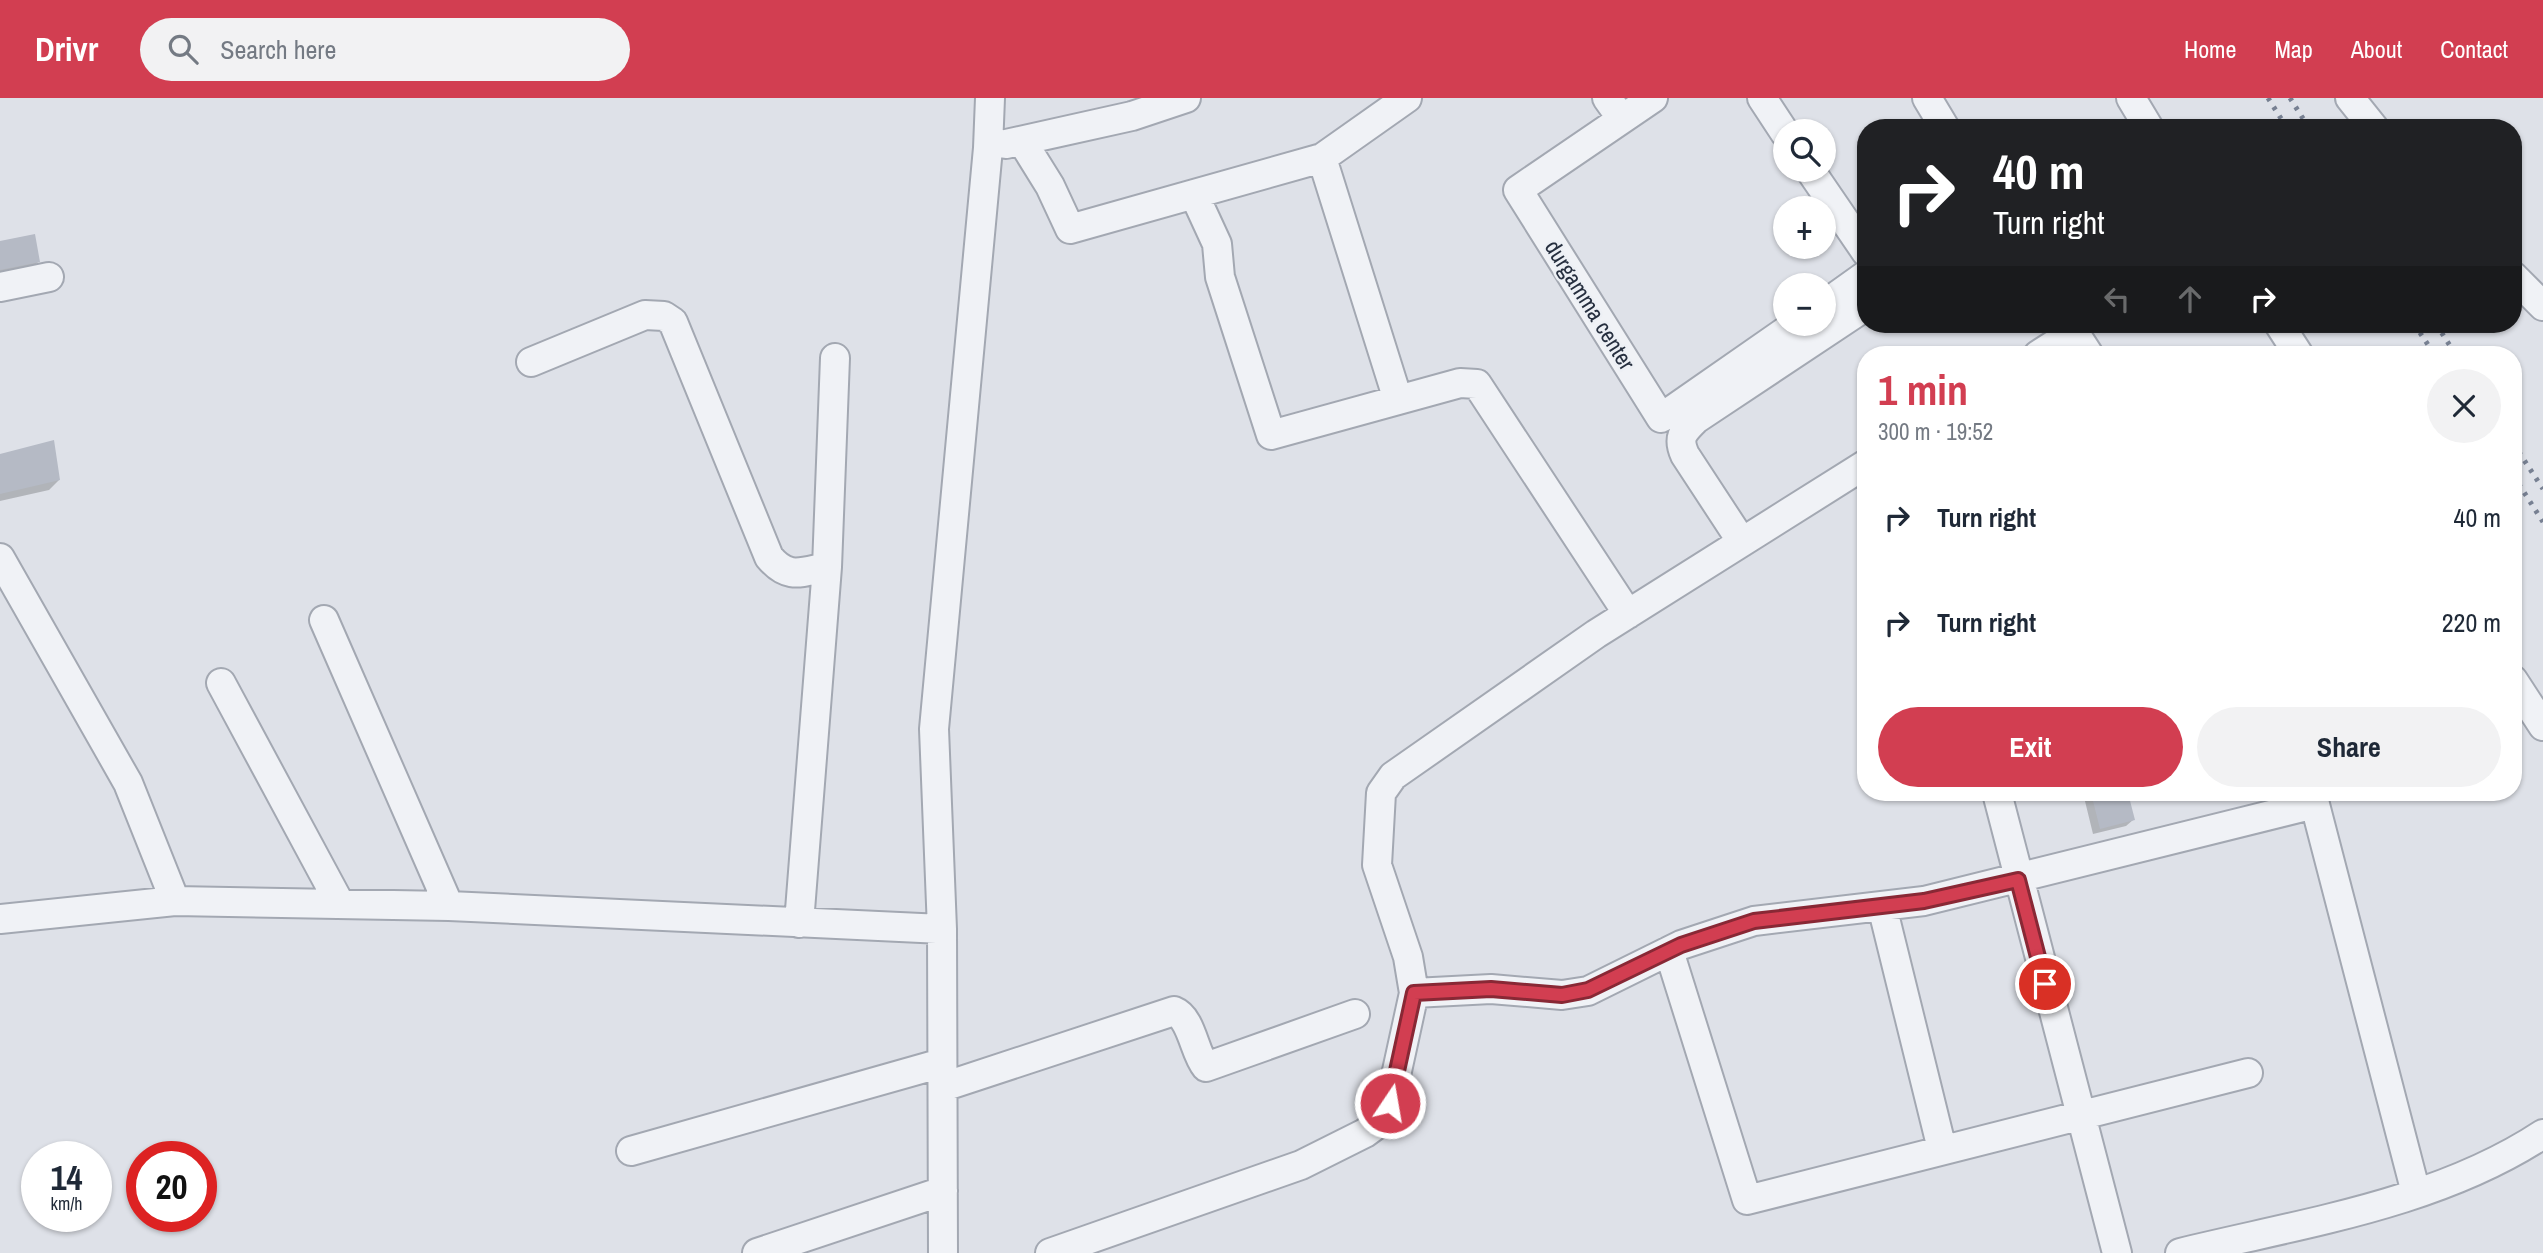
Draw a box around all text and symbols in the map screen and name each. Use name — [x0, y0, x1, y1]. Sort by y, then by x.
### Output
search box — [140, 18, 630, 81]
text: Drivr — [35, 27, 98, 71]
icon: search — [164, 30, 202, 68]
text: Search here — [220, 32, 336, 67]
text: Home — [2184, 33, 2236, 65]
text: Map — [2274, 33, 2313, 65]
text: About — [2351, 33, 2402, 65]
text: Contact — [2440, 33, 2508, 65]
map controls — [1773, 119, 1836, 336]
button: search — [1773, 119, 1836, 182]
text: 40 m — [1993, 138, 2085, 204]
icon: right — [1878, 147, 1969, 238]
button: + — [1773, 196, 1836, 259]
text: Turn right — [1993, 201, 2105, 244]
street label: durgamma center — [1538, 234, 1643, 376]
button: − — [1773, 273, 1836, 336]
icon: left — [2098, 280, 2136, 318]
icon: ahead — [2171, 280, 2209, 318]
icon: right — [2244, 280, 2282, 318]
text: 1 min — [1878, 362, 1968, 418]
button: close — [2427, 369, 2501, 443]
text: 300 m · 19:52 — [1878, 416, 1993, 447]
icon: right — [1878, 499, 1916, 537]
text: Turn right — [1937, 500, 2036, 535]
text: 40 m — [2454, 500, 2501, 535]
icon: right — [1878, 604, 1916, 642]
text: Turn right — [1937, 605, 2036, 640]
text: 220 m — [2442, 605, 2501, 640]
button: Exit — [1878, 707, 2183, 787]
button: Share — [2197, 707, 2501, 787]
pin — [2015, 954, 2075, 1014]
icon: arrive — [2026, 965, 2064, 1003]
position arrow — [1353, 1066, 1427, 1140]
speed limit sign: 20 — [126, 1141, 217, 1232]
text: 14 — [51, 1154, 82, 1201]
text: km/h — [51, 1191, 83, 1216]

